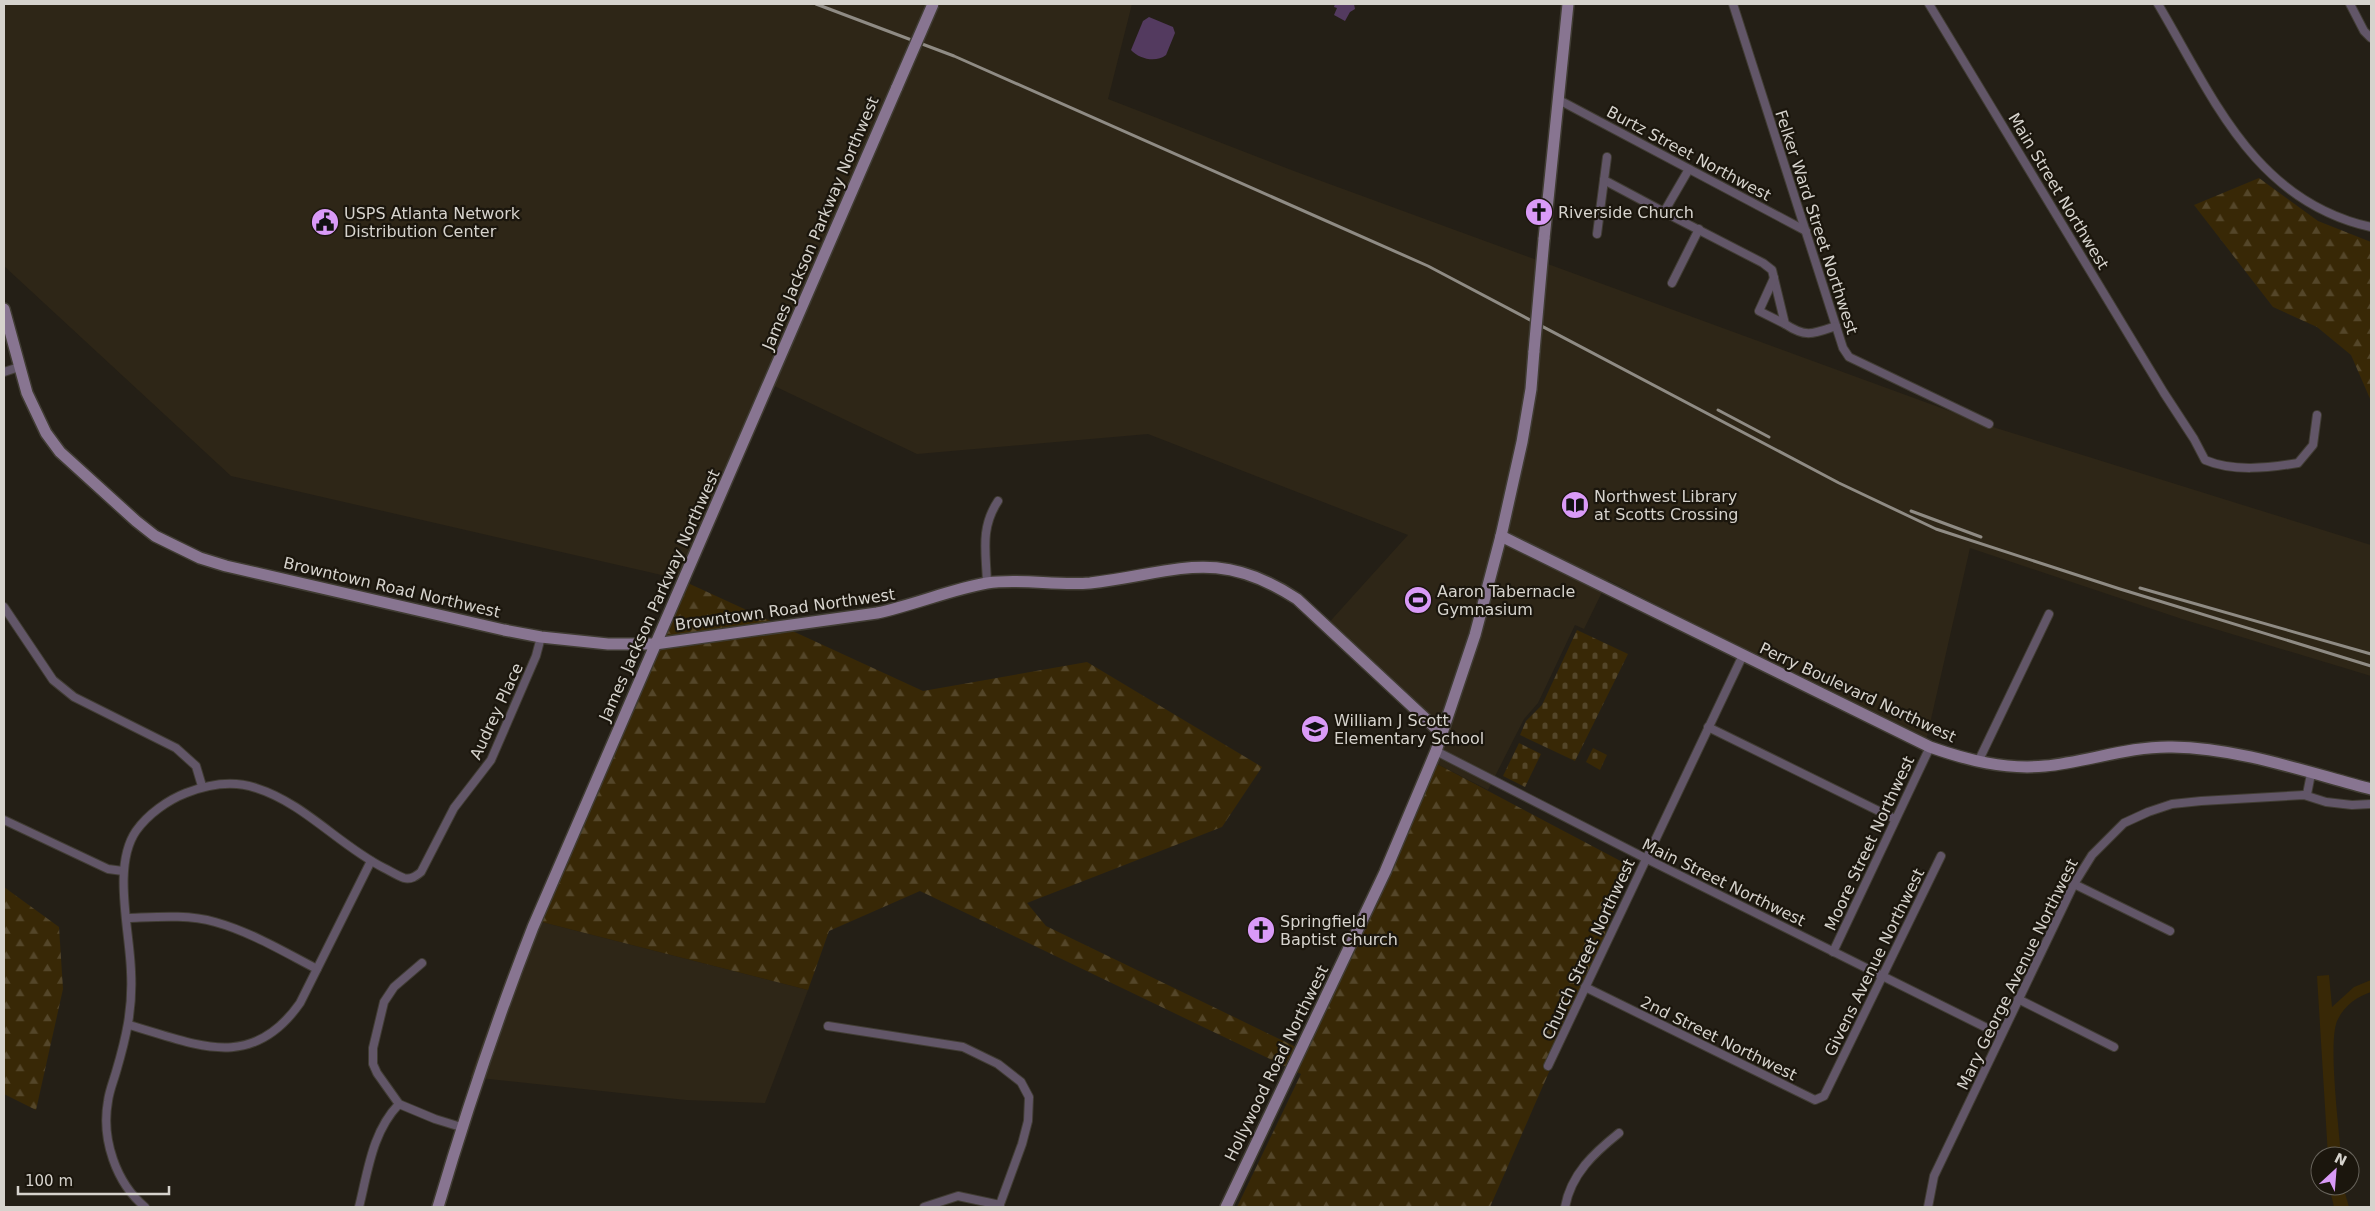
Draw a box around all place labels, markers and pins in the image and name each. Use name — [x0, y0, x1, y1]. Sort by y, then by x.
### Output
church icon: Riverside Church — [1524, 197, 1554, 227]
place label: Riverside Church — [1558, 203, 1694, 222]
place label: USPS Atlanta Network Distribution Center — [344, 204, 521, 241]
public building icon: USPS Atlanta Network Distribution Center — [310, 207, 340, 237]
place label: Northwest Library at Scotts Crossing — [1594, 487, 1738, 524]
library icon: Northwest Library at Scotts Crossing — [1560, 490, 1590, 520]
place label: Aaron Tabernacle Gymnasium — [1437, 582, 1575, 619]
sports icon: Aaron Tabernacle Gymnasium — [1403, 585, 1433, 615]
place label: William J Scott Elementary School — [1334, 711, 1484, 748]
school or university icon: William J Scott Elementary School — [1300, 714, 1330, 744]
place label: Springfield Baptist Church — [1280, 912, 1398, 949]
church icon: Springfield Baptist Church — [1246, 915, 1276, 945]

